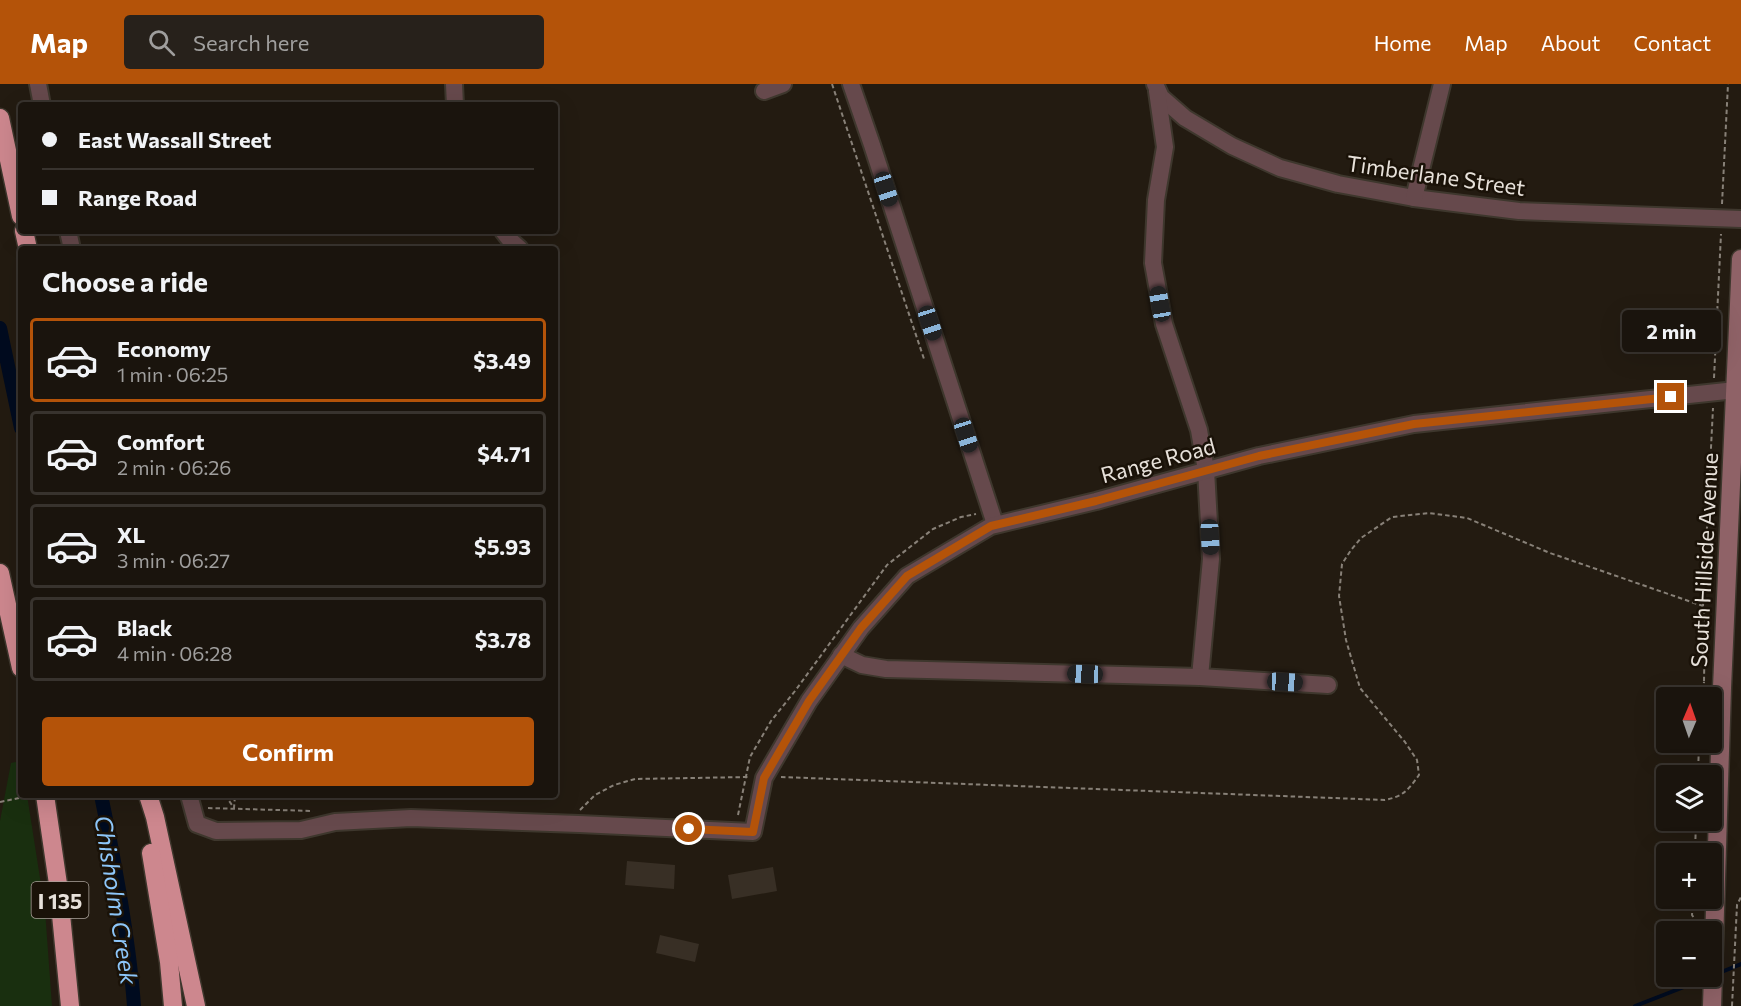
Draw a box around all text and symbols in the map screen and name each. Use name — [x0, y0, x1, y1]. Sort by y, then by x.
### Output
search box — [124, 15, 544, 69]
text: Map — [30, 25, 88, 59]
icon: search — [145, 26, 178, 59]
text: Search here — [193, 29, 309, 56]
text: Home — [1374, 30, 1431, 55]
text: Map — [1464, 30, 1508, 55]
text: About — [1541, 30, 1600, 55]
text: Contact — [1633, 30, 1711, 55]
text: East Wassall Street — [78, 126, 271, 153]
street label: Timberlane Street — [1345, 149, 1527, 201]
car — [872, 169, 900, 209]
text: Range Road — [78, 184, 197, 211]
text: Choose a ride — [42, 265, 208, 298]
car — [1148, 285, 1172, 323]
car — [916, 303, 944, 343]
callout: 2 min — [1622, 310, 1720, 352]
text: 2 min — [1647, 319, 1696, 343]
icon: car — [45, 333, 99, 387]
text: Economy — [117, 335, 211, 362]
text: $3.49 — [473, 347, 531, 374]
text: 1 min · 06:25 — [117, 362, 228, 386]
route end — [1657, 383, 1684, 410]
car — [952, 415, 980, 455]
icon: car — [45, 426, 99, 480]
text: Comfort — [117, 428, 205, 455]
street label: Range Road — [1098, 432, 1218, 488]
text: $4.71 — [477, 440, 531, 467]
street label: South Hillside Avenue — [1685, 452, 1723, 668]
text: 2 min · 06:26 — [117, 455, 231, 479]
icon: car — [45, 519, 99, 573]
car — [1200, 519, 1220, 555]
text: XL — [117, 521, 145, 548]
text: $5.93 — [474, 533, 531, 560]
text: 3 min · 06:27 — [117, 548, 230, 572]
icon: car — [45, 612, 99, 666]
text: Black — [117, 614, 172, 641]
text: $3.78 — [475, 626, 531, 653]
text: 4 min · 06:28 — [117, 641, 232, 665]
car — [1067, 664, 1103, 684]
car — [1267, 672, 1303, 692]
north arrow — [1656, 687, 1722, 753]
map controls — [1656, 687, 1722, 987]
button: Confirm — [42, 717, 534, 786]
button: layers — [1656, 765, 1722, 831]
water label: Chisholm Creek — [89, 813, 145, 988]
route start — [675, 815, 702, 842]
button: + — [1656, 843, 1722, 909]
road number: I 135 — [32, 882, 88, 918]
button: − — [1656, 921, 1722, 987]

